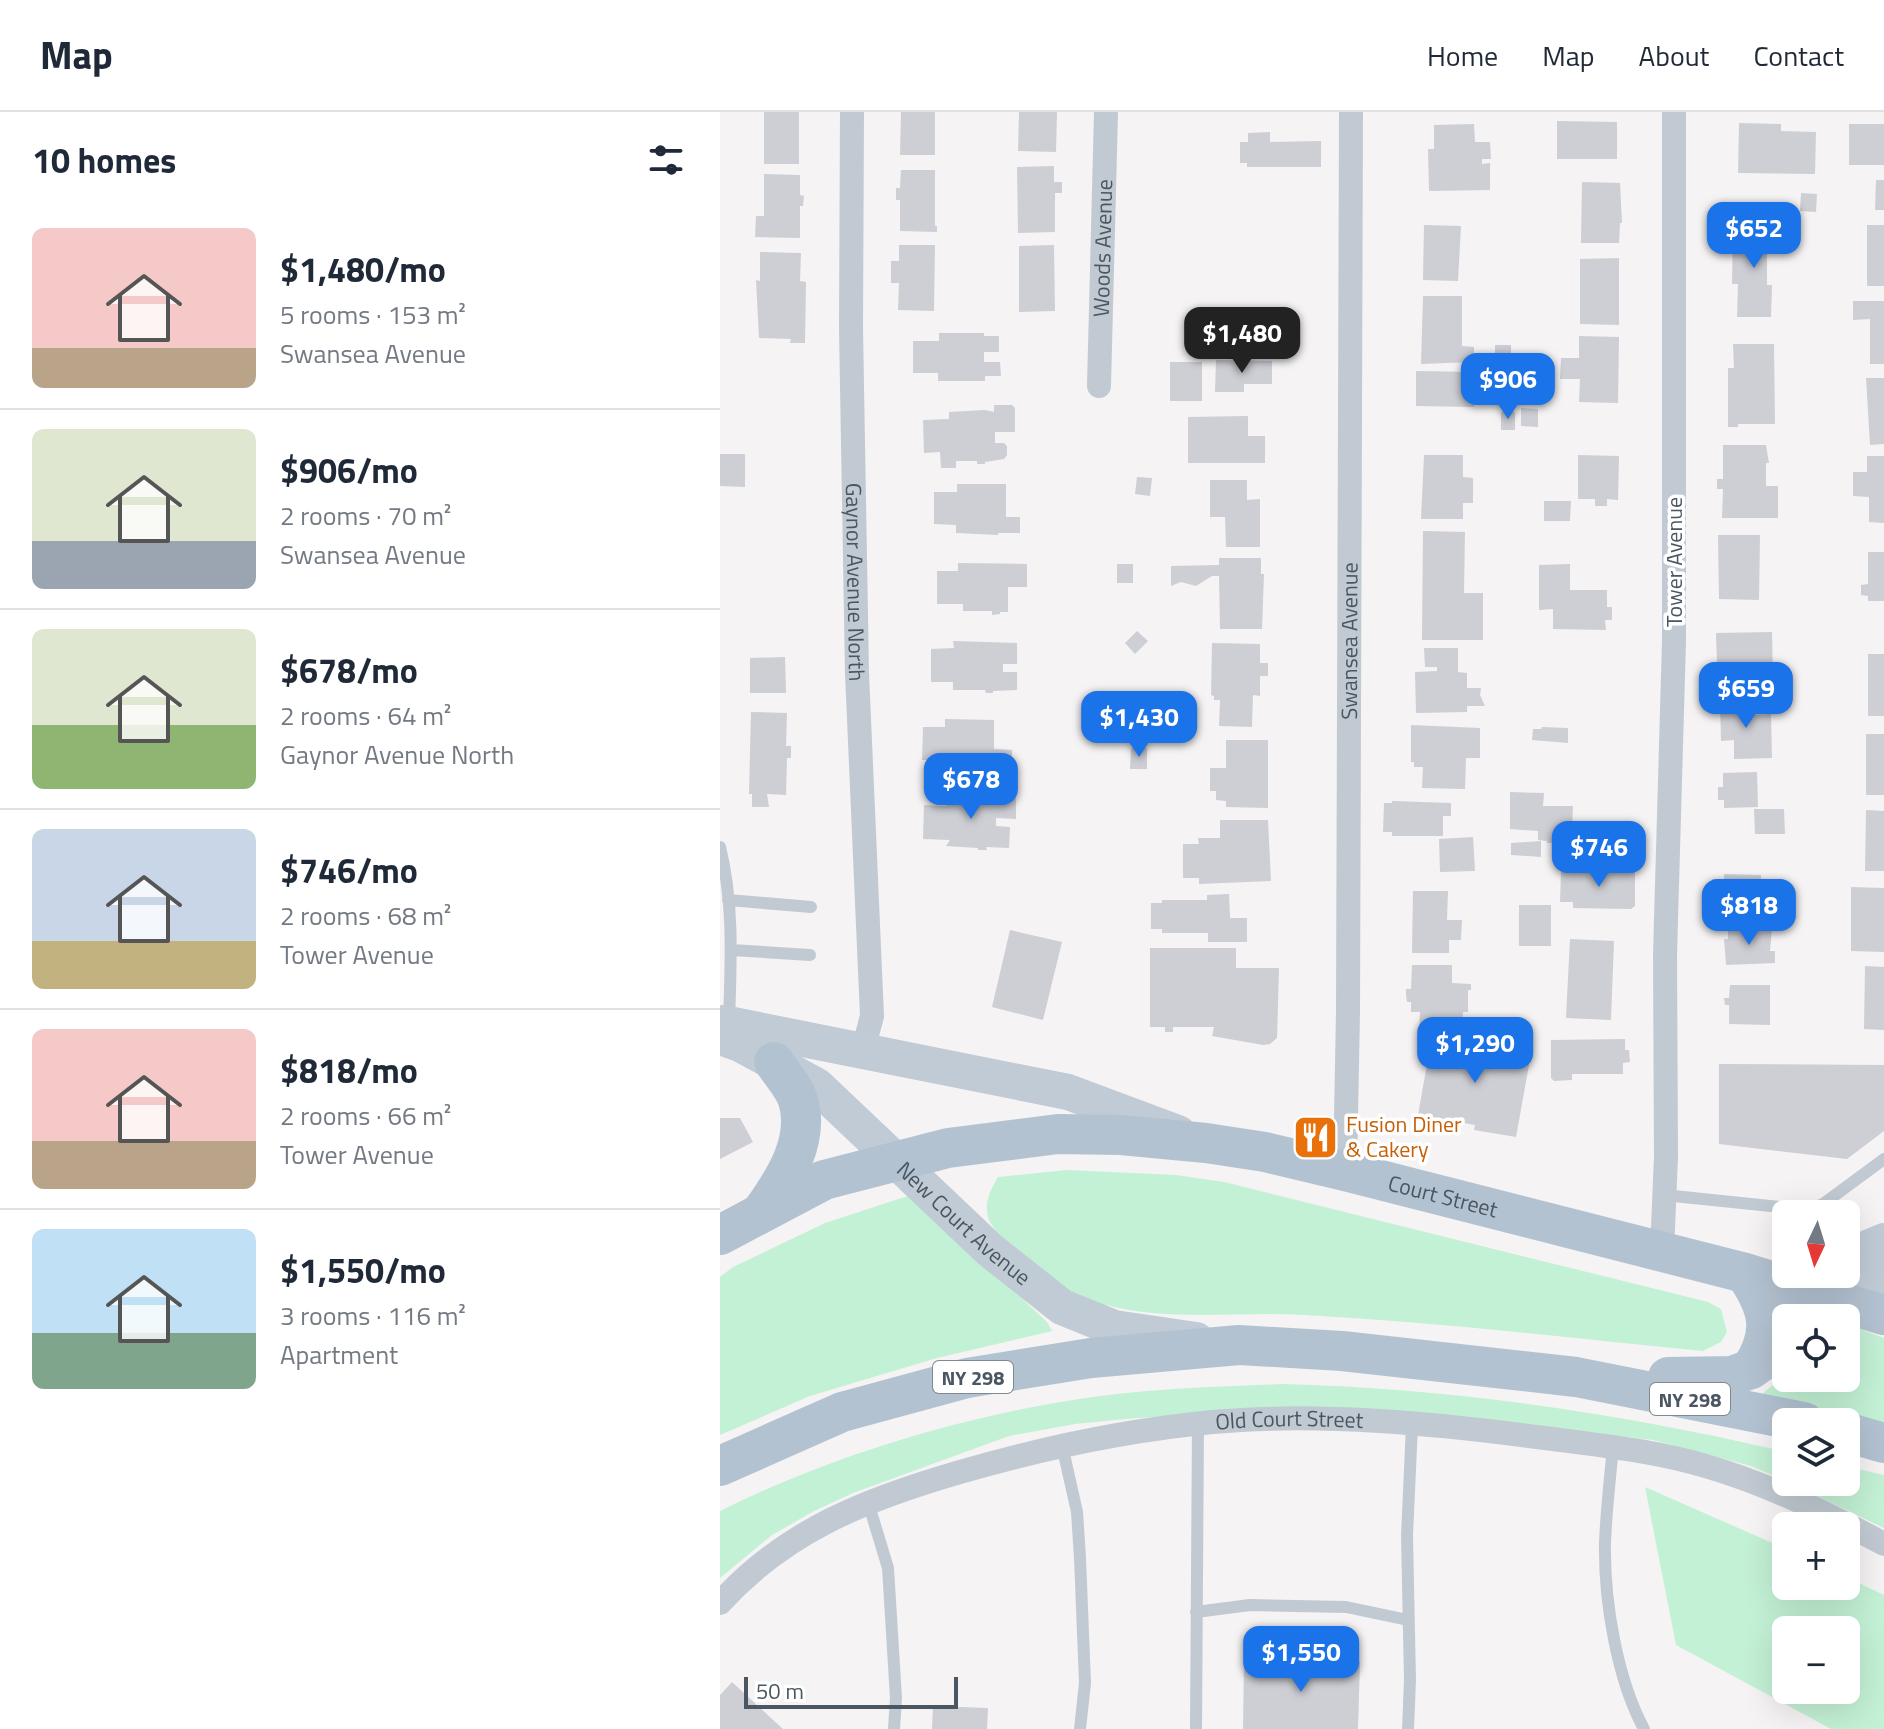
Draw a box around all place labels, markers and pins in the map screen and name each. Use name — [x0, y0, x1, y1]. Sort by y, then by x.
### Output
pin: $652 — [1707, 202, 1801, 270]
pin: $1,480 — [1177, 307, 1307, 375]
pin: $906 — [1461, 353, 1555, 421]
pin: $659 — [1699, 662, 1793, 730]
pin: $1,430 — [1074, 691, 1204, 759]
pin: $678 — [924, 753, 1018, 821]
pin: $746 — [1552, 821, 1646, 889]
pin: $818 — [1702, 879, 1796, 947]
pin: $1,290 — [1410, 1017, 1540, 1085]
place label: Fusion Diner & Cakery — [1346, 1107, 1462, 1166]
restaurant icon: Fusion Diner & Cakery — [1291, 1113, 1339, 1161]
pin: $1,550 — [1236, 1626, 1366, 1694]

